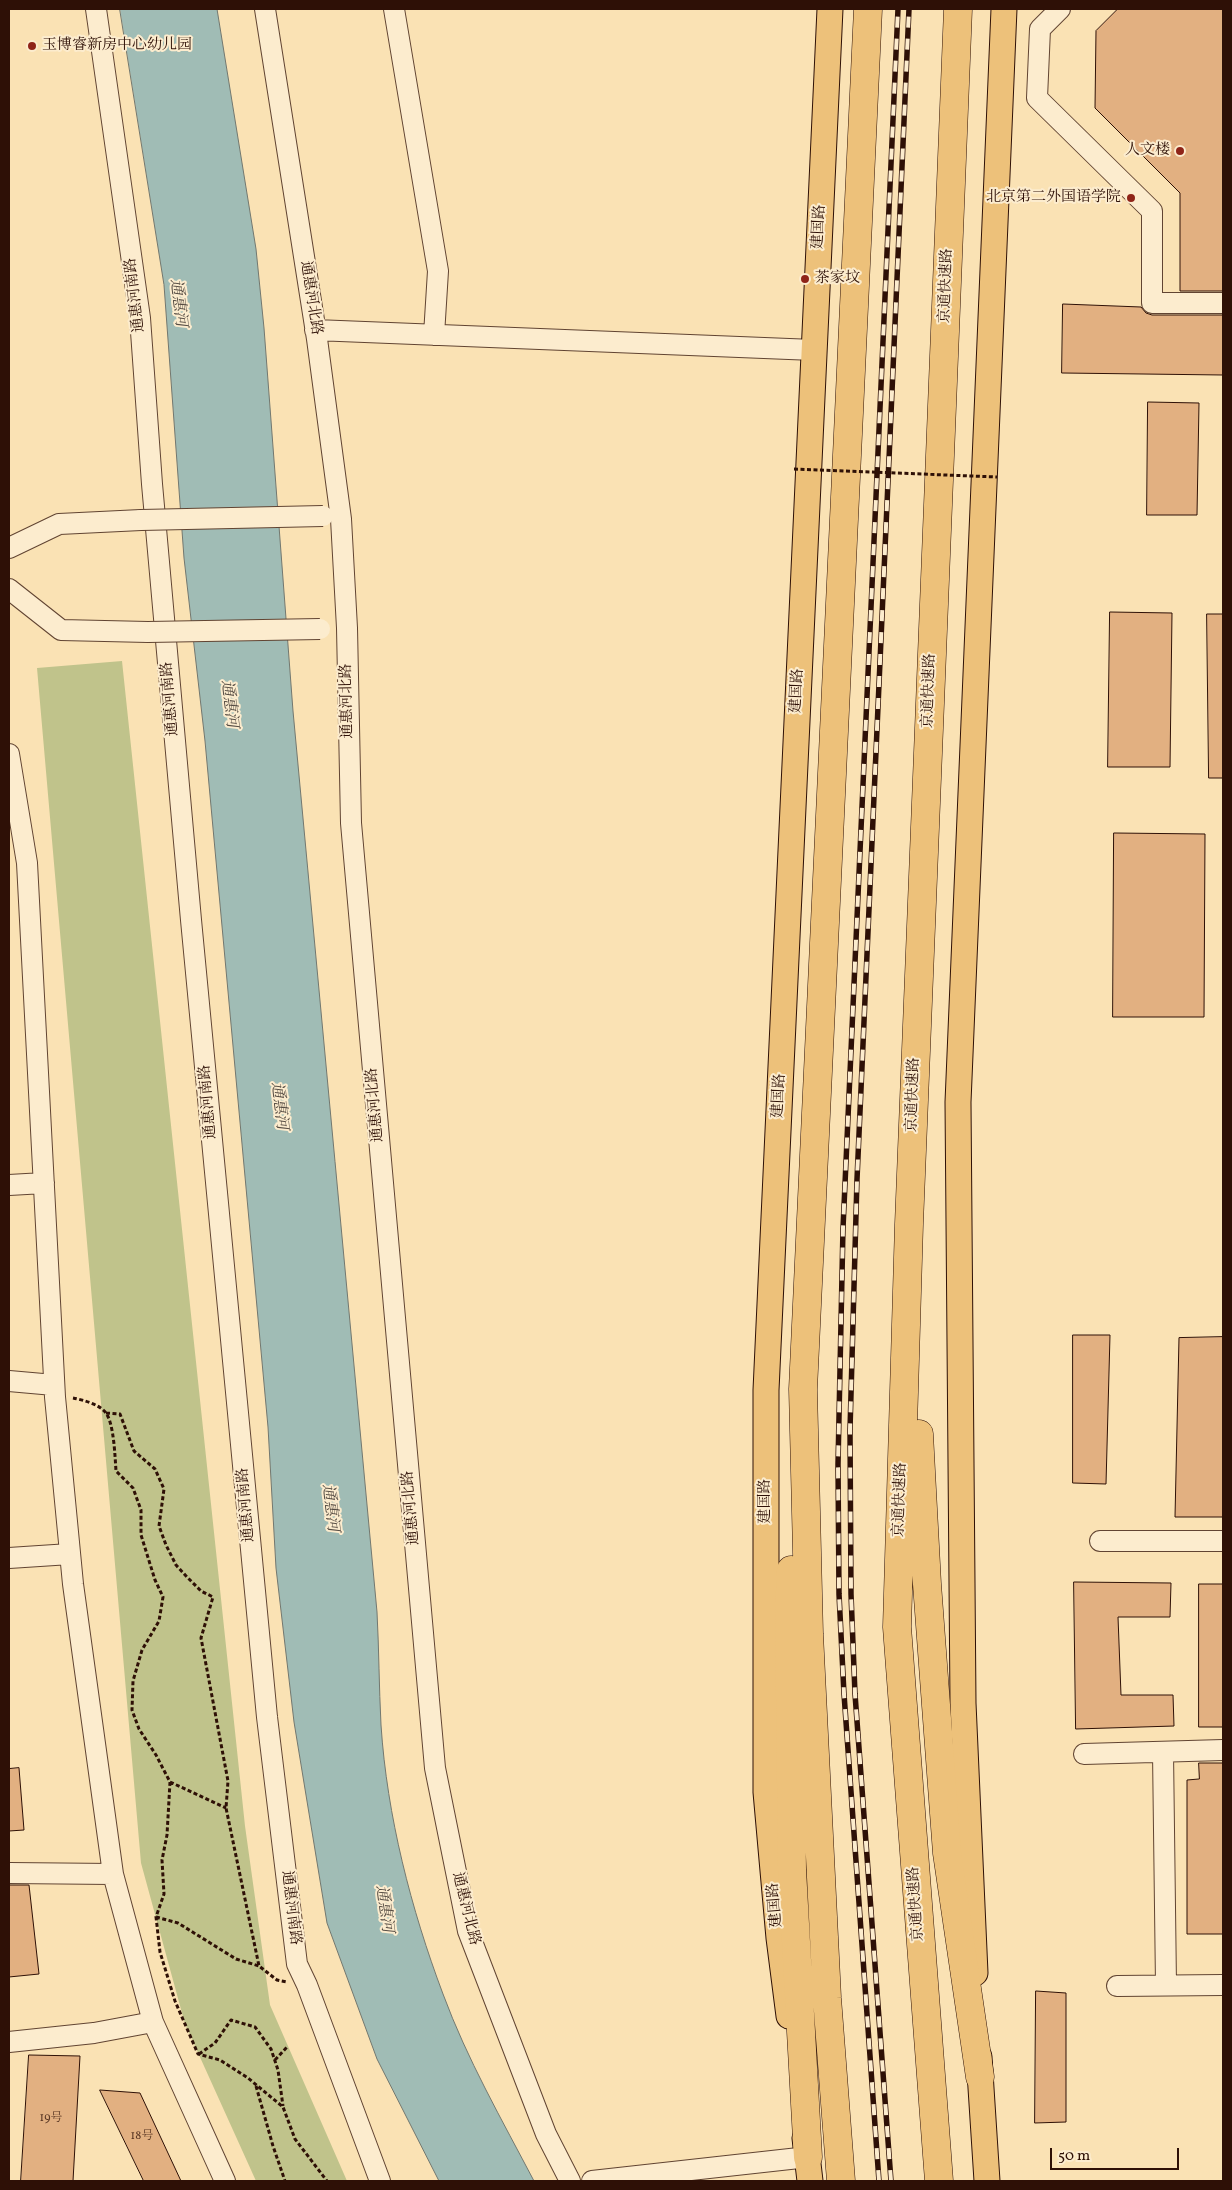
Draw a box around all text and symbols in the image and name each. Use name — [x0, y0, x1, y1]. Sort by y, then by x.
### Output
place label: 玉博睿新房中心幼儿园 — [42, 37, 192, 55]
marker: 玉博睿新房中心幼儿园 — [26, 40, 38, 52]
place label: 人文楼 — [1125, 142, 1170, 160]
marker: 人文楼 — [1174, 145, 1186, 157]
place label: 北京第二外国语学院 — [986, 189, 1121, 207]
marker: 北京第二外国语学院 — [1125, 192, 1137, 204]
street label: 建国路 — [810, 204, 830, 250]
street label: 京通快速路 — [937, 248, 957, 324]
street label: 通惠河南路 — [122, 257, 150, 333]
street label: 通惠河北路 — [295, 260, 325, 336]
place label: 茶家坟 — [815, 270, 860, 288]
marker: 茶家坟 — [799, 273, 811, 285]
water label: 通惠河 — [165, 278, 189, 328]
street label: 京通快速路 — [920, 653, 940, 729]
street label: 通惠河南路 — [159, 661, 183, 737]
street label: 通惠河北路 — [338, 663, 358, 739]
street label: 建国路 — [788, 668, 808, 714]
water label: 通惠河 — [216, 679, 240, 729]
street label: 京通快速路 — [904, 1057, 924, 1133]
street label: 通惠河南路 — [197, 1064, 221, 1140]
street label: 通惠河北路 — [364, 1067, 388, 1143]
street label: 建国路 — [770, 1073, 790, 1119]
water label: 通惠河 — [266, 1081, 290, 1131]
street label: 京通快速路 — [891, 1462, 911, 1538]
street label: 通惠河南路 — [235, 1467, 259, 1543]
street label: 通惠河北路 — [400, 1470, 424, 1546]
street label: 建国路 — [757, 1479, 775, 1523]
water label: 通惠河 — [317, 1483, 341, 1533]
street label: 京通快速路 — [905, 1866, 929, 1942]
street label: 通惠河南路 — [276, 1870, 304, 1946]
street label: 通惠河北路 — [447, 1870, 483, 1948]
street label: 建国路 — [765, 1882, 787, 1928]
water label: 通惠河 — [370, 1884, 396, 1934]
house number: 19号 — [40, 2112, 62, 2126]
house number: 18号 — [131, 2130, 153, 2144]
scale bar — [1052, 2138, 1181, 2170]
text: 50 m — [1058, 2146, 1090, 2167]

